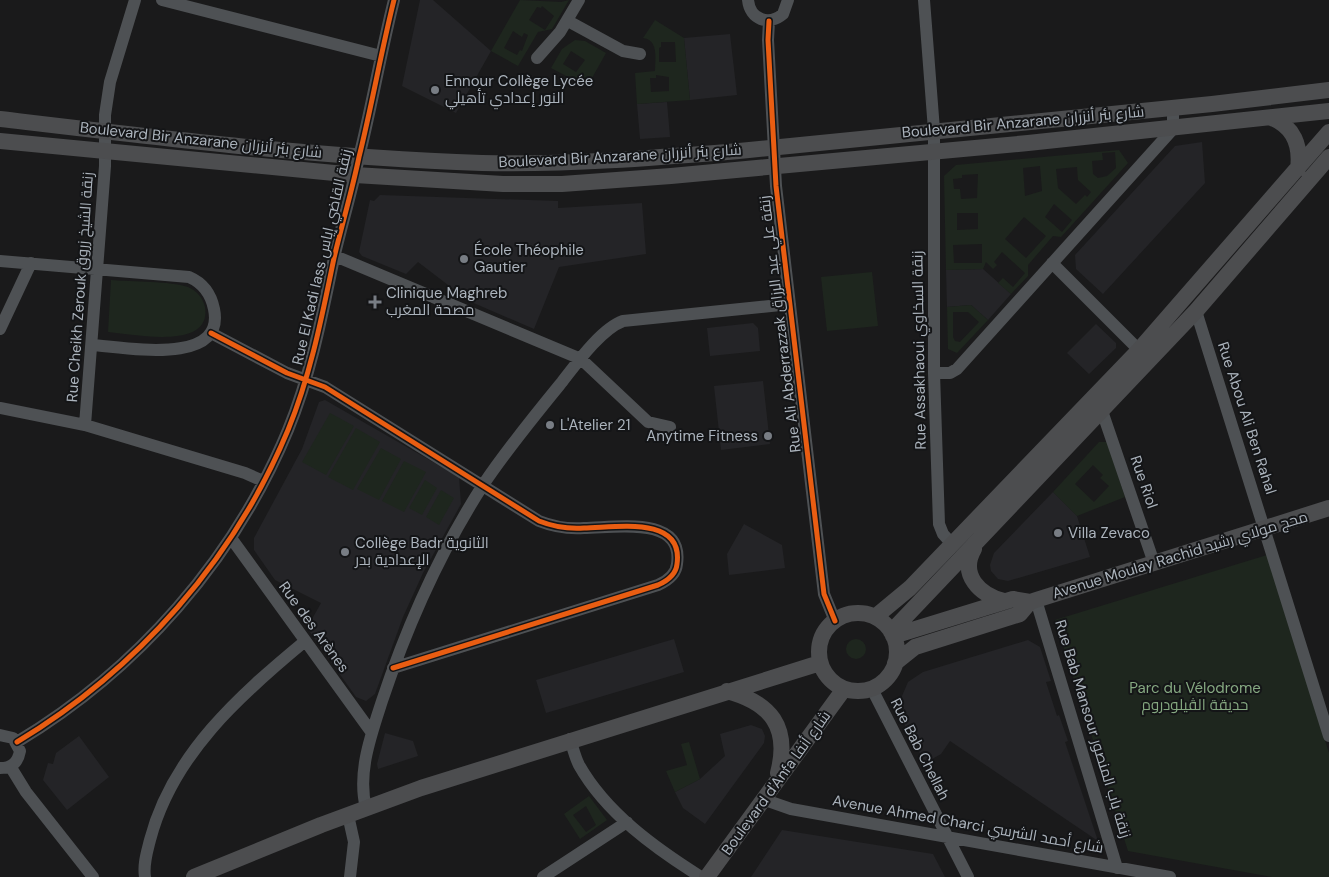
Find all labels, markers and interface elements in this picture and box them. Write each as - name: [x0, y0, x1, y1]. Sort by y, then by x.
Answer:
- place label: Ennour Collège Lycée النور إعدادي تأهيلي: [445, 71, 593, 110]
- marker: Ennour Collège Lycée النور إعدادي تأهيلي: [429, 84, 441, 96]
- street label: Boulevard Bir Anzarane شارع بئر أنزران: [901, 101, 1145, 144]
- street label: Boulevard Bir Anzarane شارع بئر أنزران: [79, 117, 323, 164]
- street label: Boulevard Bir Anzarane شارع بئر أنزران: [498, 140, 742, 173]
- street label: Rue El Kadi Iass زنقة القاضي إياس: [287, 147, 359, 367]
- street label: Rue Cheikh Zerouk زنقة الشيخ زروق: [62, 171, 99, 403]
- street label: Rue Ali Abderrazzak زنقة علي عبد الرزاق: [754, 194, 808, 454]
- place label: École Théophile Gautier: [474, 240, 584, 277]
- street label: Rue Assakhaoui زنقة السخاوي: [907, 250, 933, 450]
- marker: École Théophile Gautier: [458, 253, 470, 265]
- place label: Clinique Maghreb مصحة المغرب: [386, 283, 507, 320]
- marker: Clinique Maghreb مصحة المغرب: [368, 295, 382, 309]
- street label: Rue Abou Ali Ben Rahal: [1213, 339, 1281, 497]
- place label: L'Atelier 21: [560, 415, 630, 435]
- marker: L'Atelier 21: [544, 419, 556, 431]
- place label: Anytime Fitness: [646, 426, 758, 446]
- marker: Anytime Fitness: [762, 430, 774, 442]
- street label: Rue Riol: [1126, 453, 1162, 511]
- street label: Avenue Moulay Rachid محج مولاي رشيد: [1050, 507, 1311, 605]
- place label: Villa Zevaco: [1068, 523, 1150, 543]
- marker: Villa Zevaco: [1052, 527, 1064, 539]
- place label: Collège Badr الثانوية الإعدادية بدر: [354, 533, 489, 570]
- marker: Collège Badr الثانوية الإعدادية بدر: [339, 546, 351, 558]
- street label: Rue des Arènes: [274, 577, 354, 677]
- street label: Rue Bab Mansour زنقة باب المنصور: [1050, 617, 1136, 841]
- park label: Parc du Vélodrome حديقة الڤيلودروم: [1129, 678, 1261, 715]
- street label: Rue Bab Chellah: [886, 695, 954, 803]
- street label: Boulevard d'Anfa شارع أنفا: [717, 707, 836, 860]
- street label: Avenue Ahmed Charci شارع أحمد الشرسي: [831, 790, 1105, 860]

